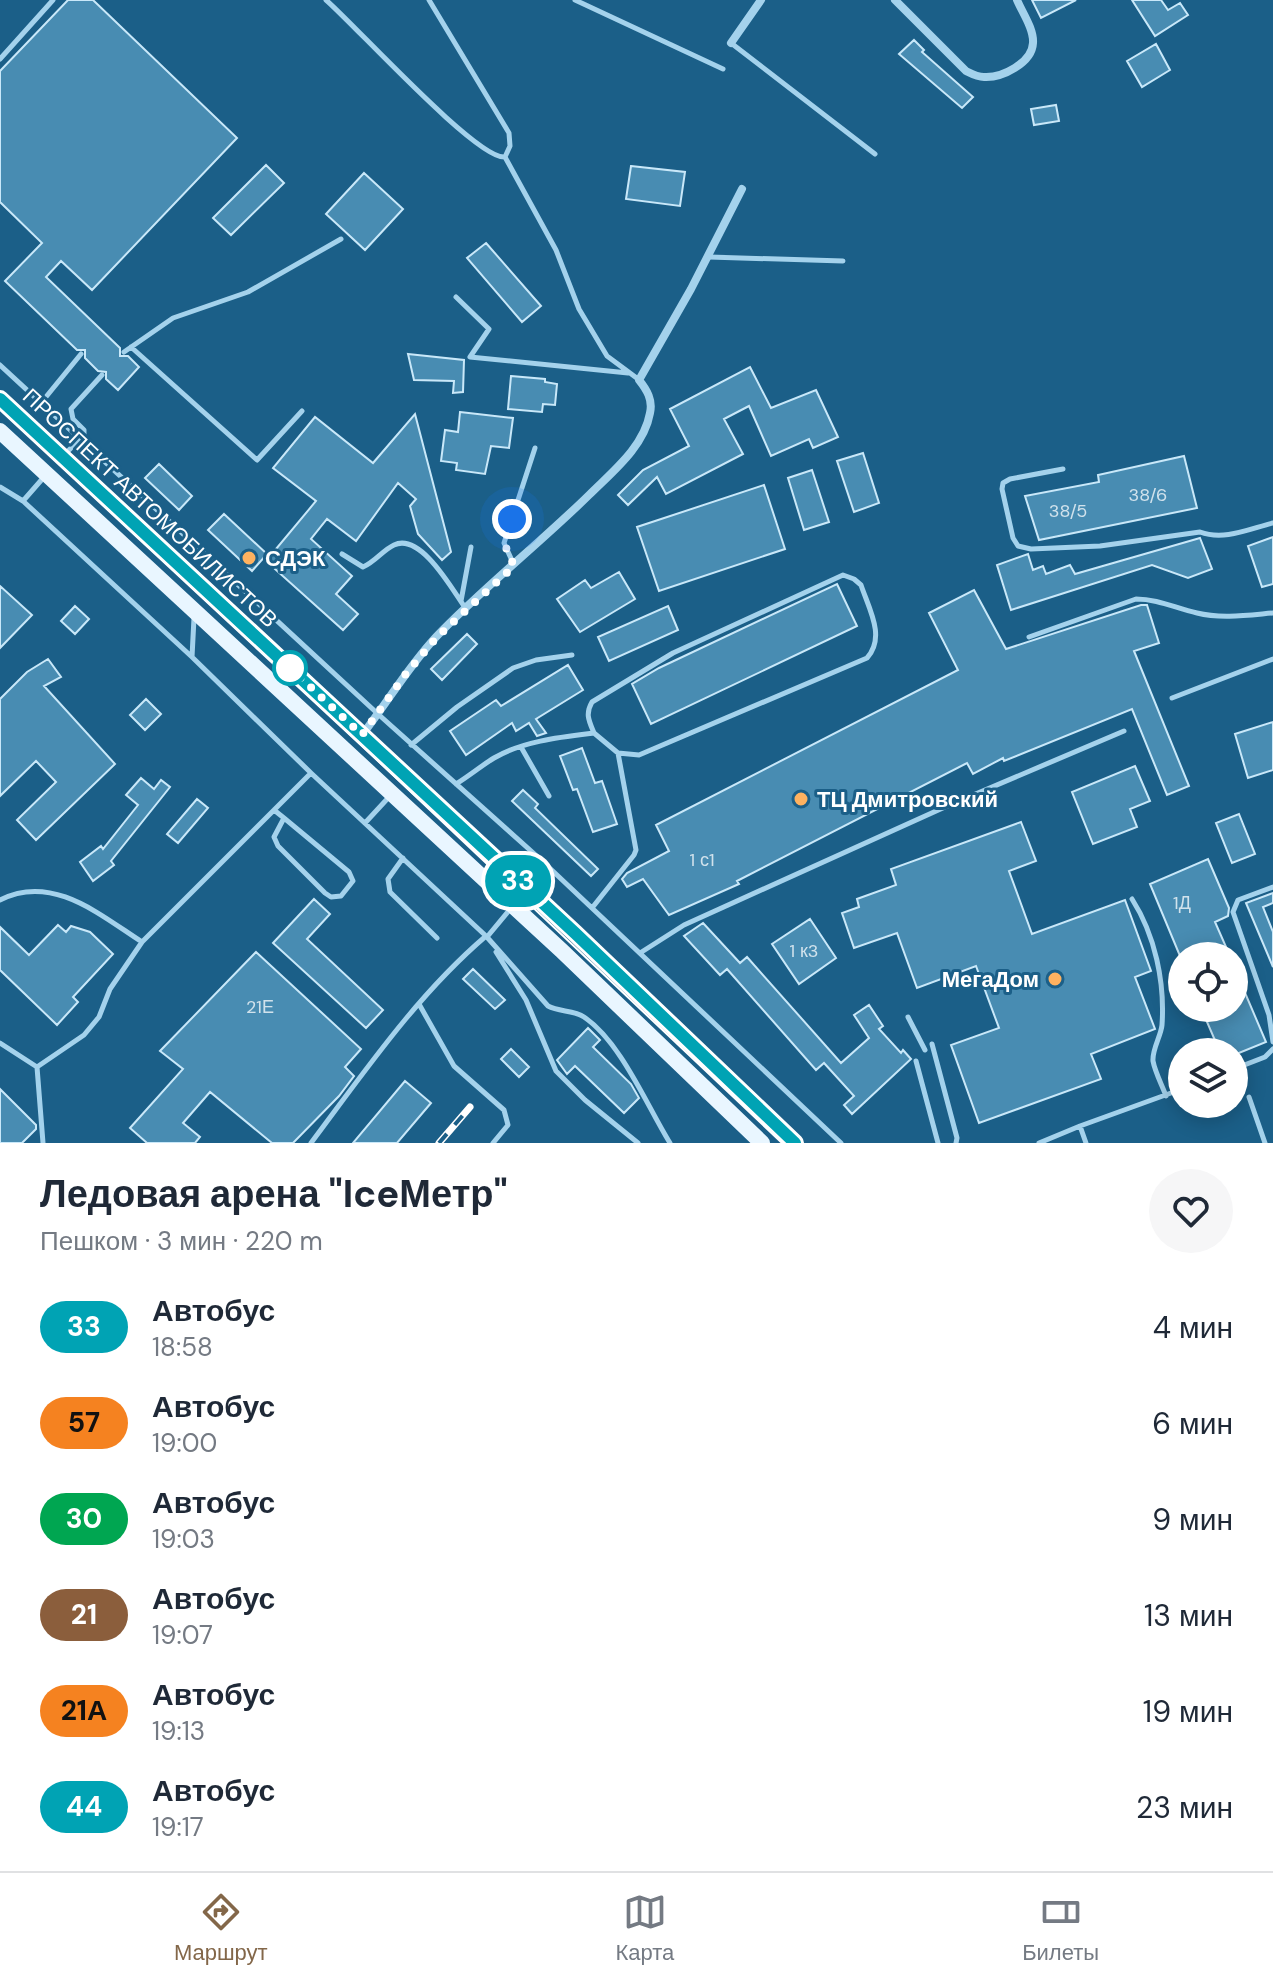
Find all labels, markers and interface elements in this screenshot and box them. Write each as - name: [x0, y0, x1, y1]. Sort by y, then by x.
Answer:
- street label: ПРОСПЕКТ АВТОМОБИЛИСТОВ: [16, 382, 284, 634]
- house number: 38/6: [1129, 483, 1167, 507]
- your location: [492, 499, 532, 539]
- house number: 38/5: [1049, 499, 1087, 523]
- place label: СДЭК: [265, 544, 326, 573]
- marker: СДЭК: [240, 549, 258, 567]
- unlabelled marker: [273, 651, 307, 685]
- place label: ТЦ Дмитровский: [817, 785, 998, 814]
- marker: ТЦ Дмитровский: [792, 790, 810, 808]
- house number: 1 с1: [689, 848, 715, 872]
- line badge: 33: [482, 855, 554, 907]
- text: 33: [501, 862, 535, 899]
- house number: 1Д: [1173, 891, 1191, 915]
- house number: 1 к3: [790, 939, 818, 963]
- map controls: [1168, 942, 1248, 1118]
- button: locate: [1168, 942, 1248, 1022]
- place label: МегаДом: [942, 965, 1039, 994]
- marker: МегаДом: [1046, 970, 1064, 988]
- house number: 21Е: [246, 995, 274, 1019]
- button: layers: [1168, 1038, 1248, 1118]
- text: Ледовая арена "IceМетр": [40, 1169, 508, 1219]
- button: heart: [1149, 1169, 1233, 1253]
- text: Пешком · 3 мин · 220 m: [40, 1224, 323, 1258]
- text: Автобус: [152, 1291, 275, 1330]
- text: 33: [67, 1308, 101, 1345]
- text: 4 мин: [1153, 1308, 1233, 1347]
- text: 18:58: [152, 1330, 213, 1364]
- text: Автобус: [152, 1387, 275, 1426]
- text: 57: [68, 1404, 100, 1441]
- text: 6 мин: [1152, 1404, 1233, 1443]
- text: 19:00: [152, 1426, 217, 1460]
- text: Автобус: [152, 1483, 275, 1522]
- text: 30: [66, 1500, 102, 1537]
- text: 9 мин: [1152, 1500, 1233, 1539]
- text: 19:03: [152, 1522, 215, 1556]
- text: Автобус: [152, 1579, 275, 1618]
- text: 21: [71, 1596, 97, 1633]
- text: 13 мин: [1144, 1596, 1233, 1635]
- text: 19:07: [152, 1618, 213, 1652]
- text: Автобус: [152, 1675, 275, 1714]
- text: 21А: [61, 1692, 107, 1729]
- text: 19 мин: [1143, 1692, 1233, 1731]
- text: 19:13: [152, 1714, 205, 1748]
- text: Автобус: [152, 1771, 275, 1810]
- text: 44: [66, 1788, 102, 1825]
- text: 23 мин: [1136, 1788, 1233, 1827]
- text: 19:17: [152, 1810, 204, 1844]
- tab: Маршрут: [174, 1890, 268, 1967]
- tab: Карта: [615, 1890, 674, 1967]
- tab: Билеты: [1022, 1890, 1099, 1967]

